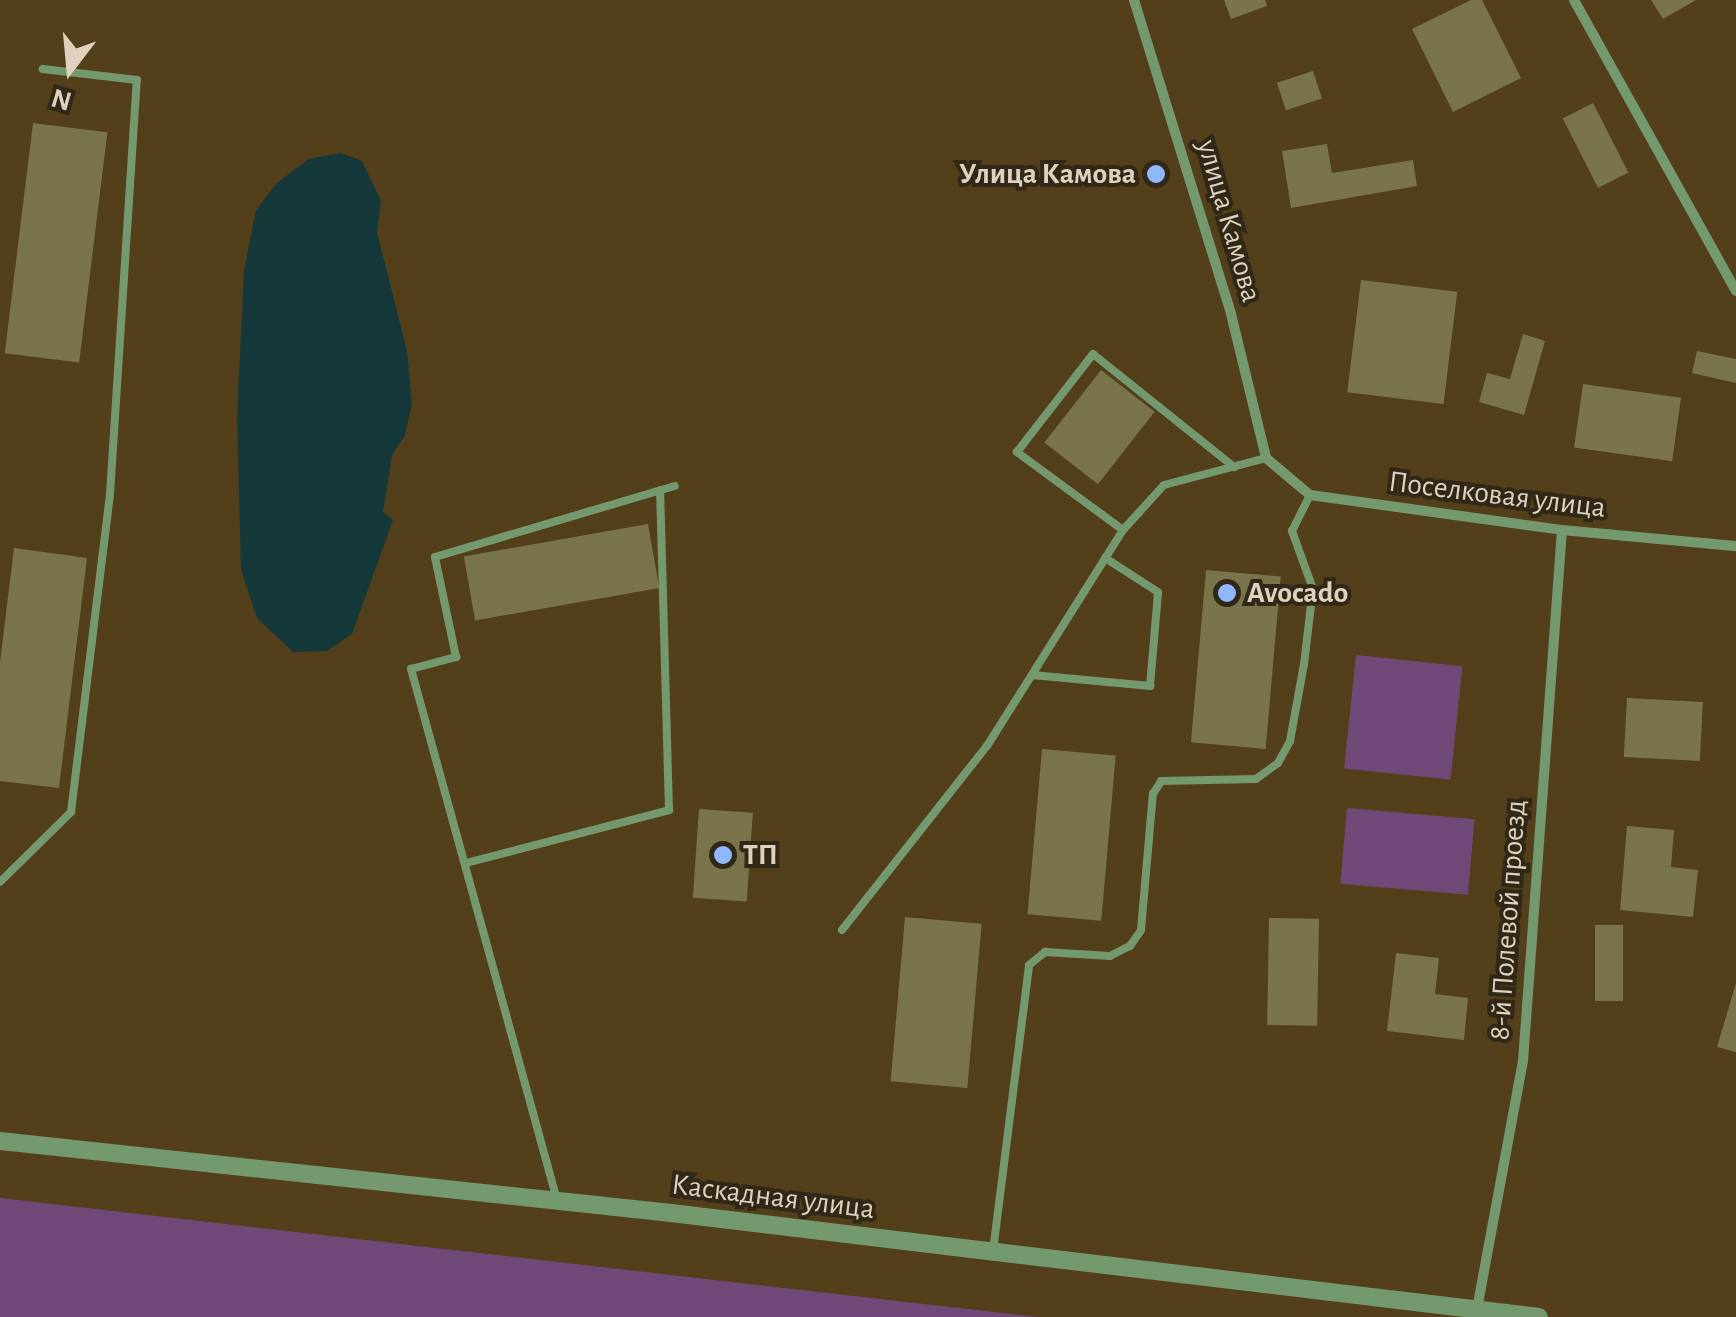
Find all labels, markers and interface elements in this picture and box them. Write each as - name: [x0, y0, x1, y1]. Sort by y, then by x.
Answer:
- north arrow: [20, 20, 120, 120]
- text: N: [49, 83, 75, 115]
- street label: улица Камова: [1189, 136, 1269, 306]
- place label: Улица Камова: [959, 156, 1136, 192]
- marker: Улица Камова: [1145, 163, 1167, 185]
- street label: Поселковая улица: [1386, 464, 1608, 526]
- place label: Avocado: [1247, 575, 1348, 611]
- marker: Avocado: [1216, 582, 1238, 604]
- street label: 8-й Полевой проезд: [1482, 799, 1534, 1041]
- place label: ТП: [743, 837, 778, 873]
- marker: ТП: [712, 844, 734, 866]
- street label: Каскадная улица: [669, 1167, 877, 1227]

